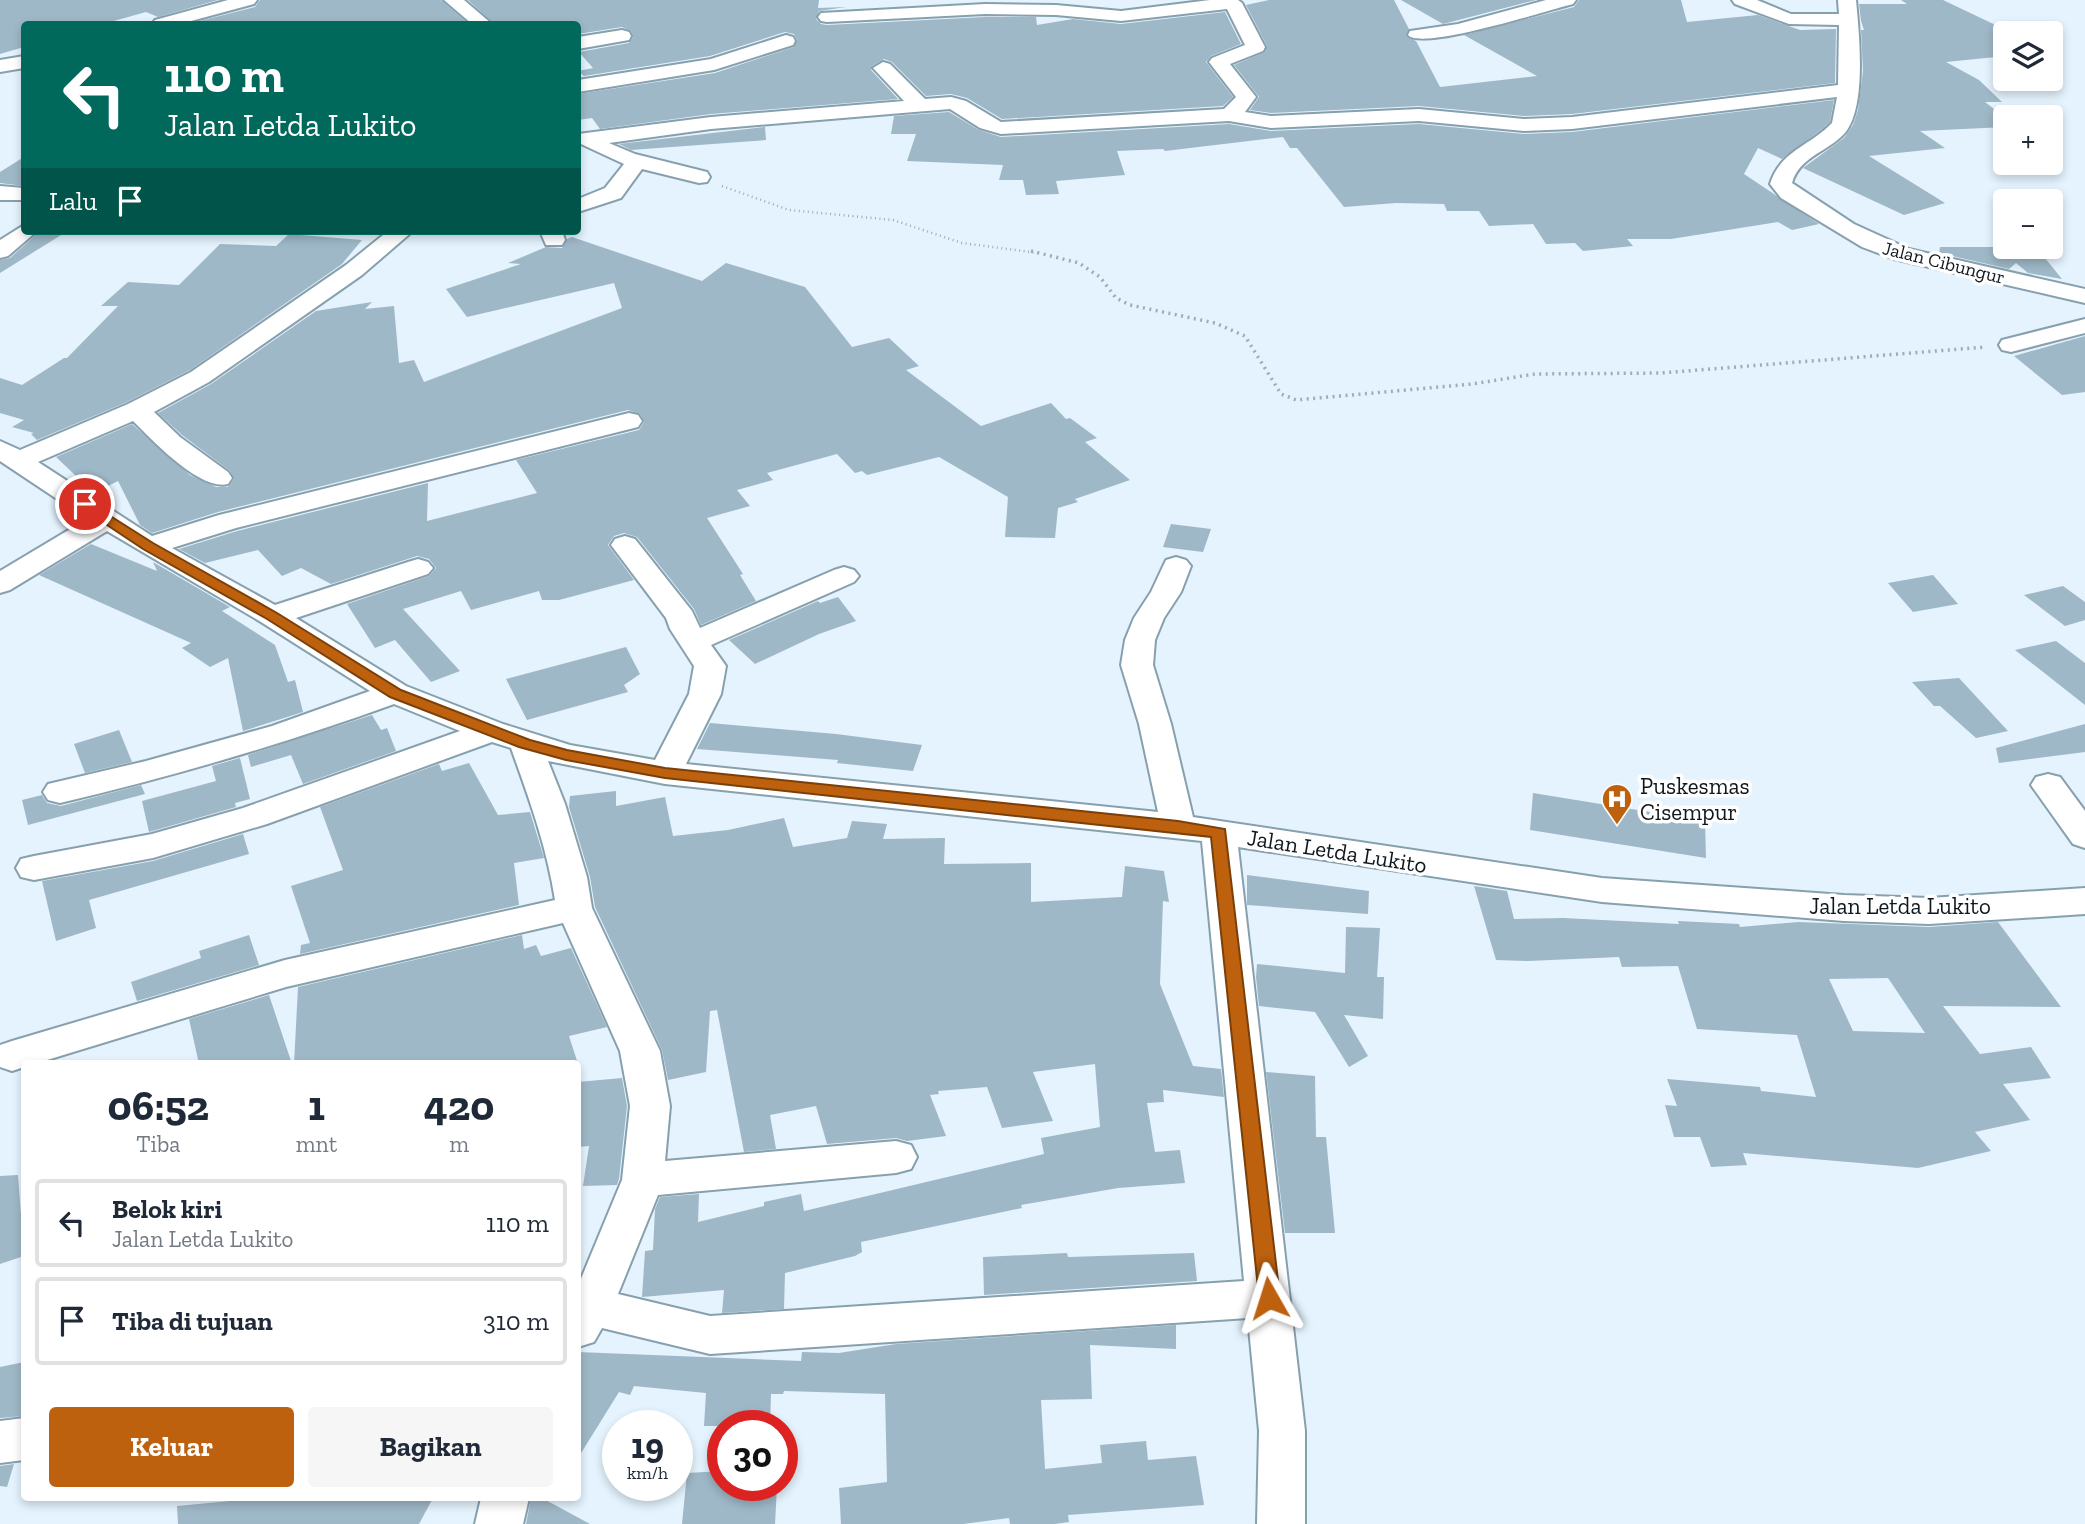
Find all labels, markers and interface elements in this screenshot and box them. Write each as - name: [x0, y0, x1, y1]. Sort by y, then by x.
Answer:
- map controls: [1993, 21, 2063, 259]
- button: layers: [1993, 21, 2063, 91]
- text: 110 m: [164, 46, 284, 105]
- icon: left: [49, 49, 140, 140]
- button: +: [1993, 105, 2063, 175]
- text: Jalan Letda Lukito: [164, 106, 416, 144]
- icon: arrive: [111, 182, 149, 220]
- text: Lalu: [49, 185, 97, 217]
- button: −: [1993, 189, 2063, 259]
- street label: Jalan Cibungur: [1880, 236, 2007, 289]
- pin: [55, 474, 115, 534]
- icon: arrive: [66, 485, 104, 523]
- place label: Puskesmas Cisempur: [1640, 772, 1750, 826]
- hospital icon: Puskesmas Cisempur: [1600, 782, 1634, 826]
- street label: Jalan Letda Lukito: [1245, 823, 1429, 879]
- street label: Jalan Letda Lukito: [1809, 892, 1991, 920]
- text: 06:52: [108, 1080, 209, 1131]
- text: 1: [308, 1080, 325, 1131]
- text: 420: [424, 1080, 494, 1131]
- text: Tiba: [136, 1130, 180, 1158]
- text: mnt: [296, 1130, 337, 1158]
- text: m: [449, 1130, 469, 1158]
- text: Belok kiri: [112, 1193, 222, 1225]
- icon: left: [53, 1204, 91, 1242]
- text: 110 m: [486, 1207, 549, 1239]
- text: Jalan Letda Lukito: [112, 1225, 293, 1253]
- position arrow: [1232, 1261, 1306, 1335]
- icon: arrive: [53, 1302, 91, 1340]
- text: Tiba di tujuan: [112, 1305, 273, 1337]
- text: 310 m: [483, 1305, 549, 1337]
- button: Keluar: [49, 1407, 294, 1487]
- button: Bagikan: [308, 1407, 553, 1487]
- speed limit sign: 30: [707, 1410, 798, 1501]
- text: 19: [631, 1425, 664, 1467]
- text: km/h: [627, 1462, 668, 1484]

